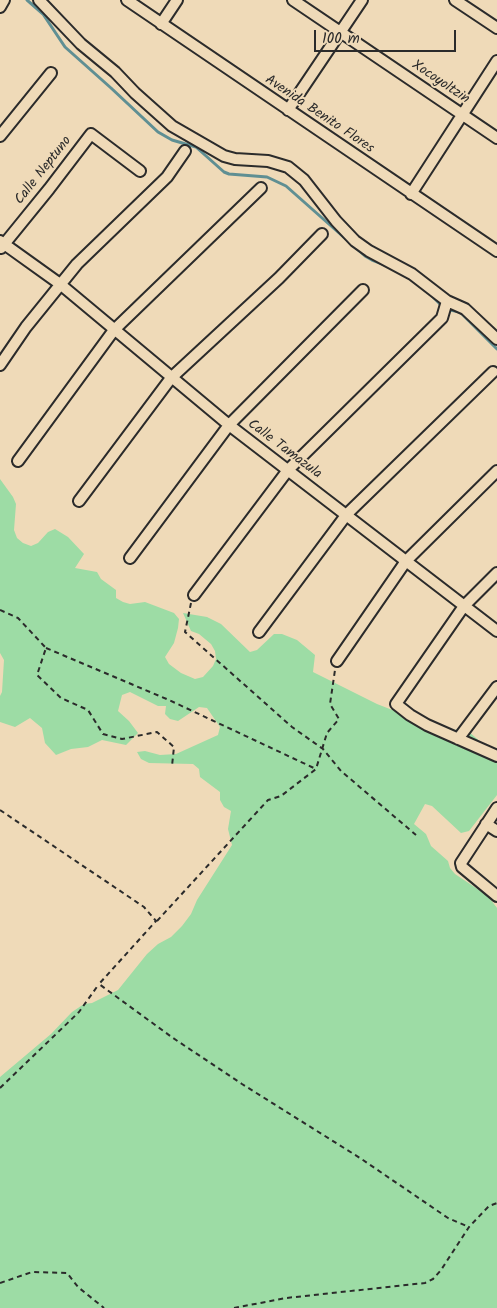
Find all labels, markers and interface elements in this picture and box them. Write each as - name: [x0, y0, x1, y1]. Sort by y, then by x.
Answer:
- scale bar: [317, 20, 460, 52]
- text: 100 m: [322, 27, 360, 51]
- street label: Xocoyoltzin: [408, 57, 472, 109]
- street label: Avenida Benito Flores: [261, 72, 377, 158]
- street label: Calle Neptuno: [12, 133, 76, 209]
- street label: Calle Tamazula: [244, 417, 324, 483]

